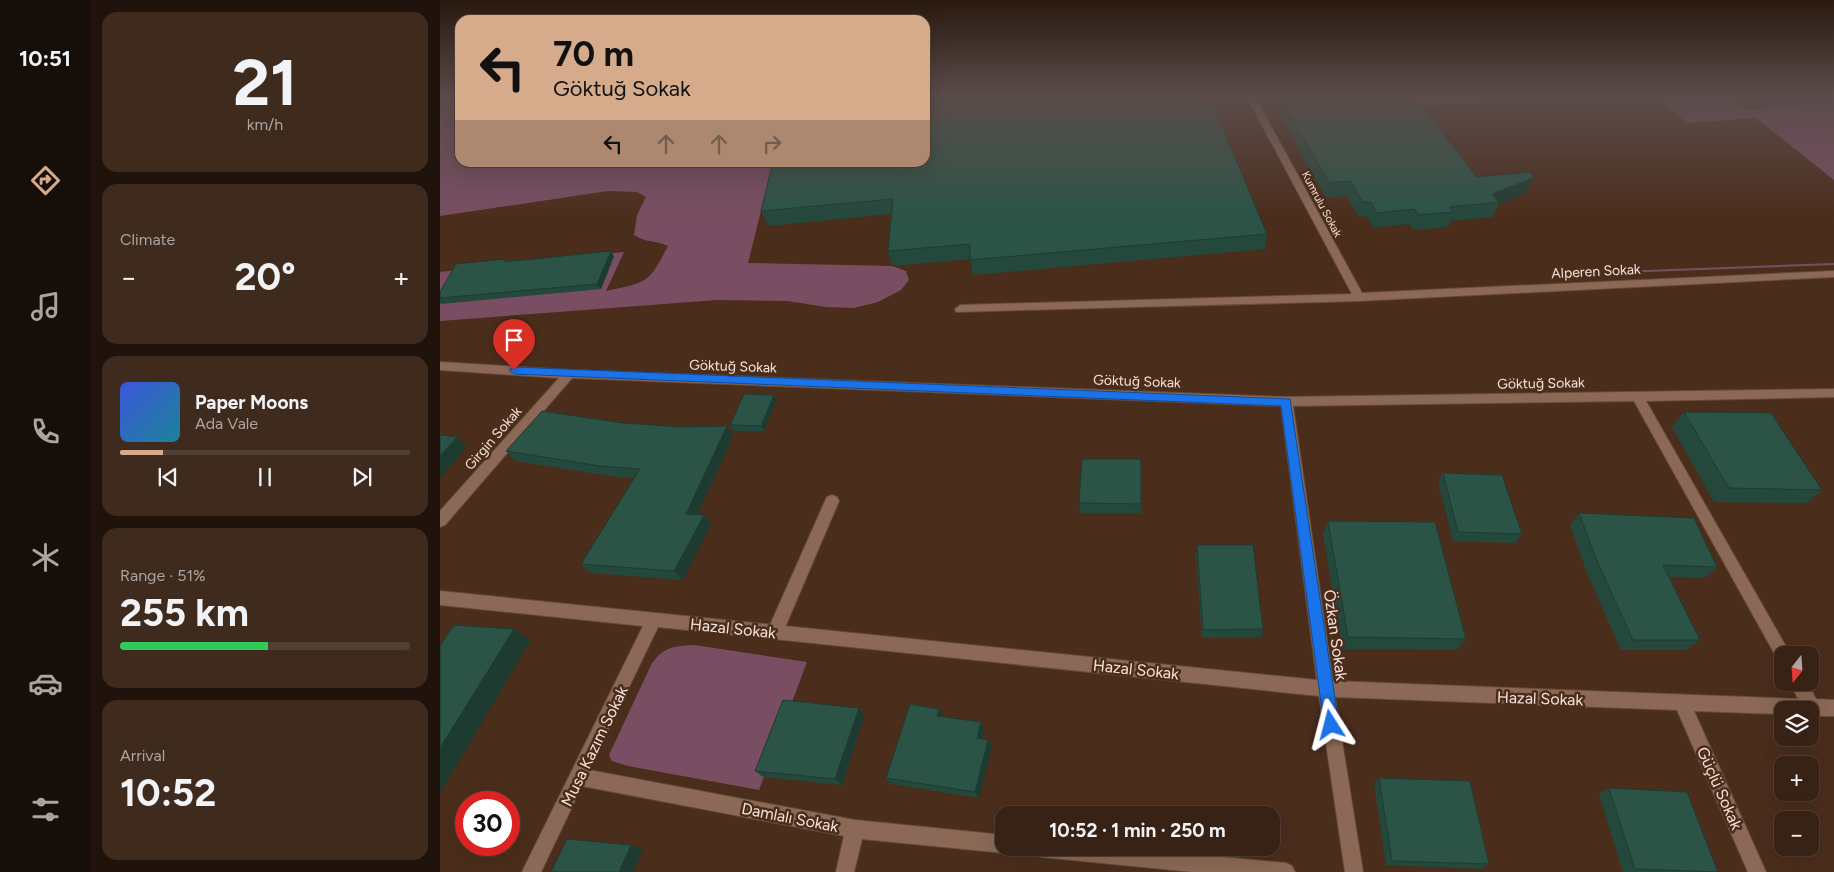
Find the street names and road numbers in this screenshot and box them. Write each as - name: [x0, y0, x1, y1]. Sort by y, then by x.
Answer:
- street label: Kumrulu Sokak: [1299, 169, 1345, 240]
- street label: Alperen Sokak: [1551, 261, 1641, 282]
- street label: Göktuğ Sokak: [689, 356, 777, 377]
- street label: Göktuğ Sokak: [1093, 371, 1181, 392]
- street label: Göktuğ Sokak: [1497, 374, 1585, 393]
- street label: Girgin Sokak: [461, 403, 526, 474]
- street label: Özkan Sokak: [1320, 588, 1351, 682]
- street label: Hazal Sokak: [689, 615, 777, 642]
- street label: Hazal Sokak: [1092, 656, 1180, 683]
- street label: Musa Kazım Sokak: [557, 683, 632, 810]
- street label: Hazal Sokak: [1497, 687, 1584, 710]
- street label: Güçlü Sokak: [1693, 744, 1746, 833]
- street label: Damlalı Sokak: [740, 799, 840, 836]

